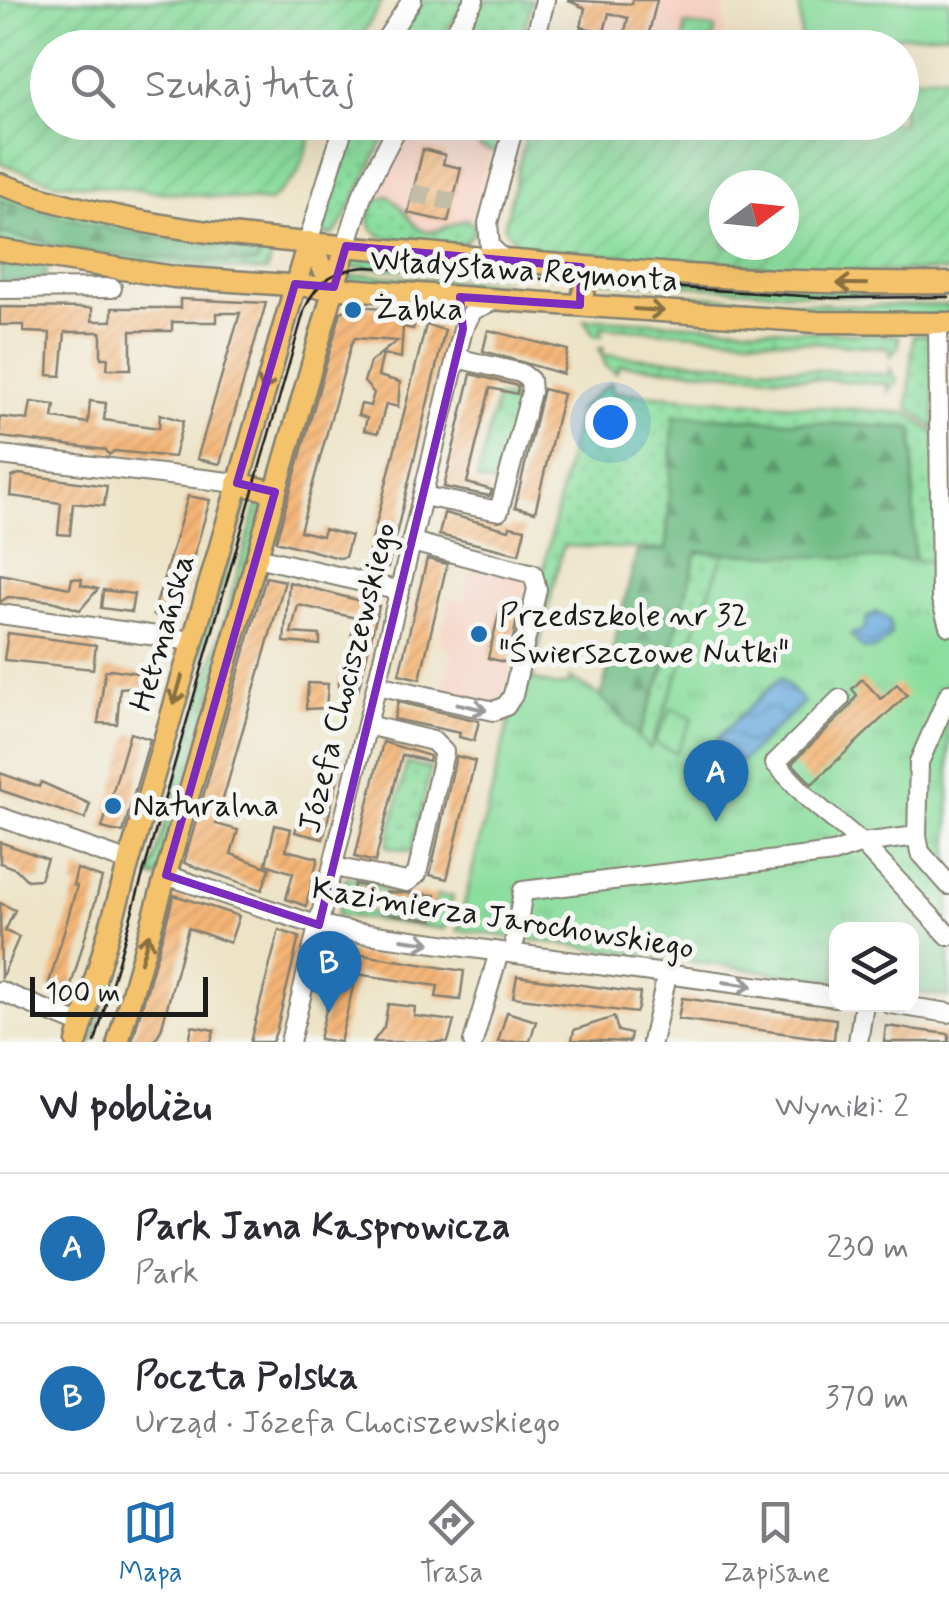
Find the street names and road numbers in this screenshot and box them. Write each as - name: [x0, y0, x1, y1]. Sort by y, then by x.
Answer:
- street label: Władysława Reymonta: [369, 239, 679, 303]
- street label: Józefa Chociszewskiego: [289, 518, 407, 838]
- street label: Hetmańska: [121, 550, 205, 716]
- street label: Kazimierza Jarochowskiego: [309, 868, 697, 970]

